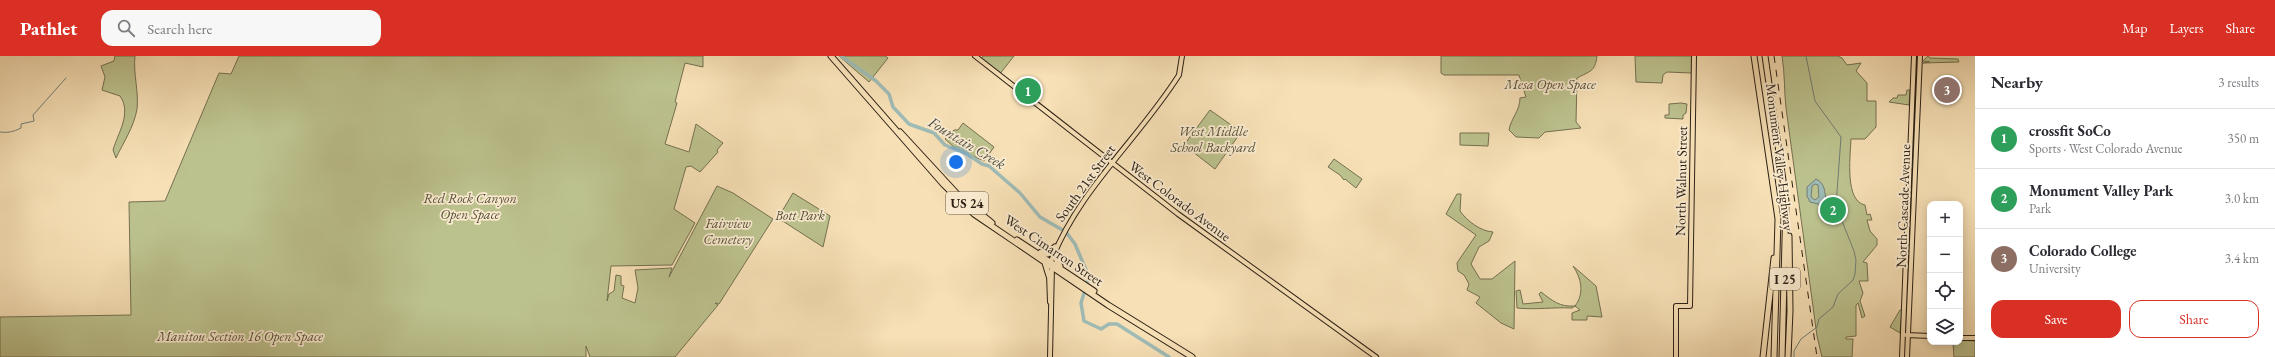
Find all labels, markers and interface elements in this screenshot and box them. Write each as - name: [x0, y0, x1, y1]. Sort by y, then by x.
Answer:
- search box: [101, 10, 381, 46]
- text: Pathlet: [20, 16, 77, 41]
- icon: search: [115, 17, 137, 39]
- text: Search here: [147, 19, 212, 38]
- text: Map: [2122, 19, 2147, 37]
- text: Layers: [2169, 19, 2204, 37]
- text: Share: [2226, 19, 2255, 37]
- text: Nearby: [1991, 71, 2043, 93]
- text: 3 results: [2218, 74, 2259, 91]
- park label: Mesa Open Space: [1503, 75, 1596, 93]
- pin: 3: [1934, 75, 1960, 105]
- pin: 1: [1015, 76, 1041, 106]
- street label: Monument Valley Highway: [1762, 82, 1798, 233]
- water label: Fountain Creek: [924, 112, 1010, 173]
- text: crossfit SoCo: [2029, 121, 2111, 140]
- park label: West Middle School Backyard: [1170, 122, 1256, 156]
- street label: North Walnut Street: [1671, 125, 1691, 236]
- text: 1: [2001, 130, 2007, 147]
- text: 350 m: [2228, 130, 2259, 147]
- street label: South 21st Street: [1051, 140, 1119, 225]
- text: Sports · West Colorado Avenue: [2029, 140, 2183, 157]
- street label: North Cascade Avenue: [1892, 143, 1914, 268]
- your location: [946, 152, 966, 172]
- street label: West Colorado Avenue: [1126, 157, 1235, 245]
- text: Monument Valley Park: [2029, 181, 2173, 200]
- park label: Red Rock Canyon Open Space: [423, 189, 517, 223]
- text: 2: [2001, 190, 2007, 207]
- text: 3.0 km: [2225, 190, 2259, 207]
- road number: US 24: [946, 192, 988, 214]
- pin: 2: [1820, 195, 1846, 225]
- text: Park: [2029, 200, 2051, 217]
- map controls: [1927, 201, 1963, 345]
- button: +: [1927, 201, 1963, 237]
- park label: Bott Park: [774, 206, 826, 224]
- street label: West Cimarron Street: [1001, 210, 1107, 290]
- park label: Fairview Cemetery: [703, 214, 753, 248]
- button: −: [1927, 237, 1963, 273]
- text: Colorado College: [2029, 241, 2137, 260]
- text: 3: [2001, 250, 2007, 267]
- text: 3.4 km: [2225, 250, 2259, 267]
- text: University: [2029, 260, 2081, 277]
- road number: I 25: [1770, 268, 1800, 290]
- button: locate: [1927, 273, 1963, 309]
- button: Save: [1991, 300, 2121, 338]
- button: Share: [2129, 300, 2259, 338]
- button: layers: [1927, 309, 1963, 345]
- park label: Manitou Section 16 Open Space: [156, 327, 323, 345]

